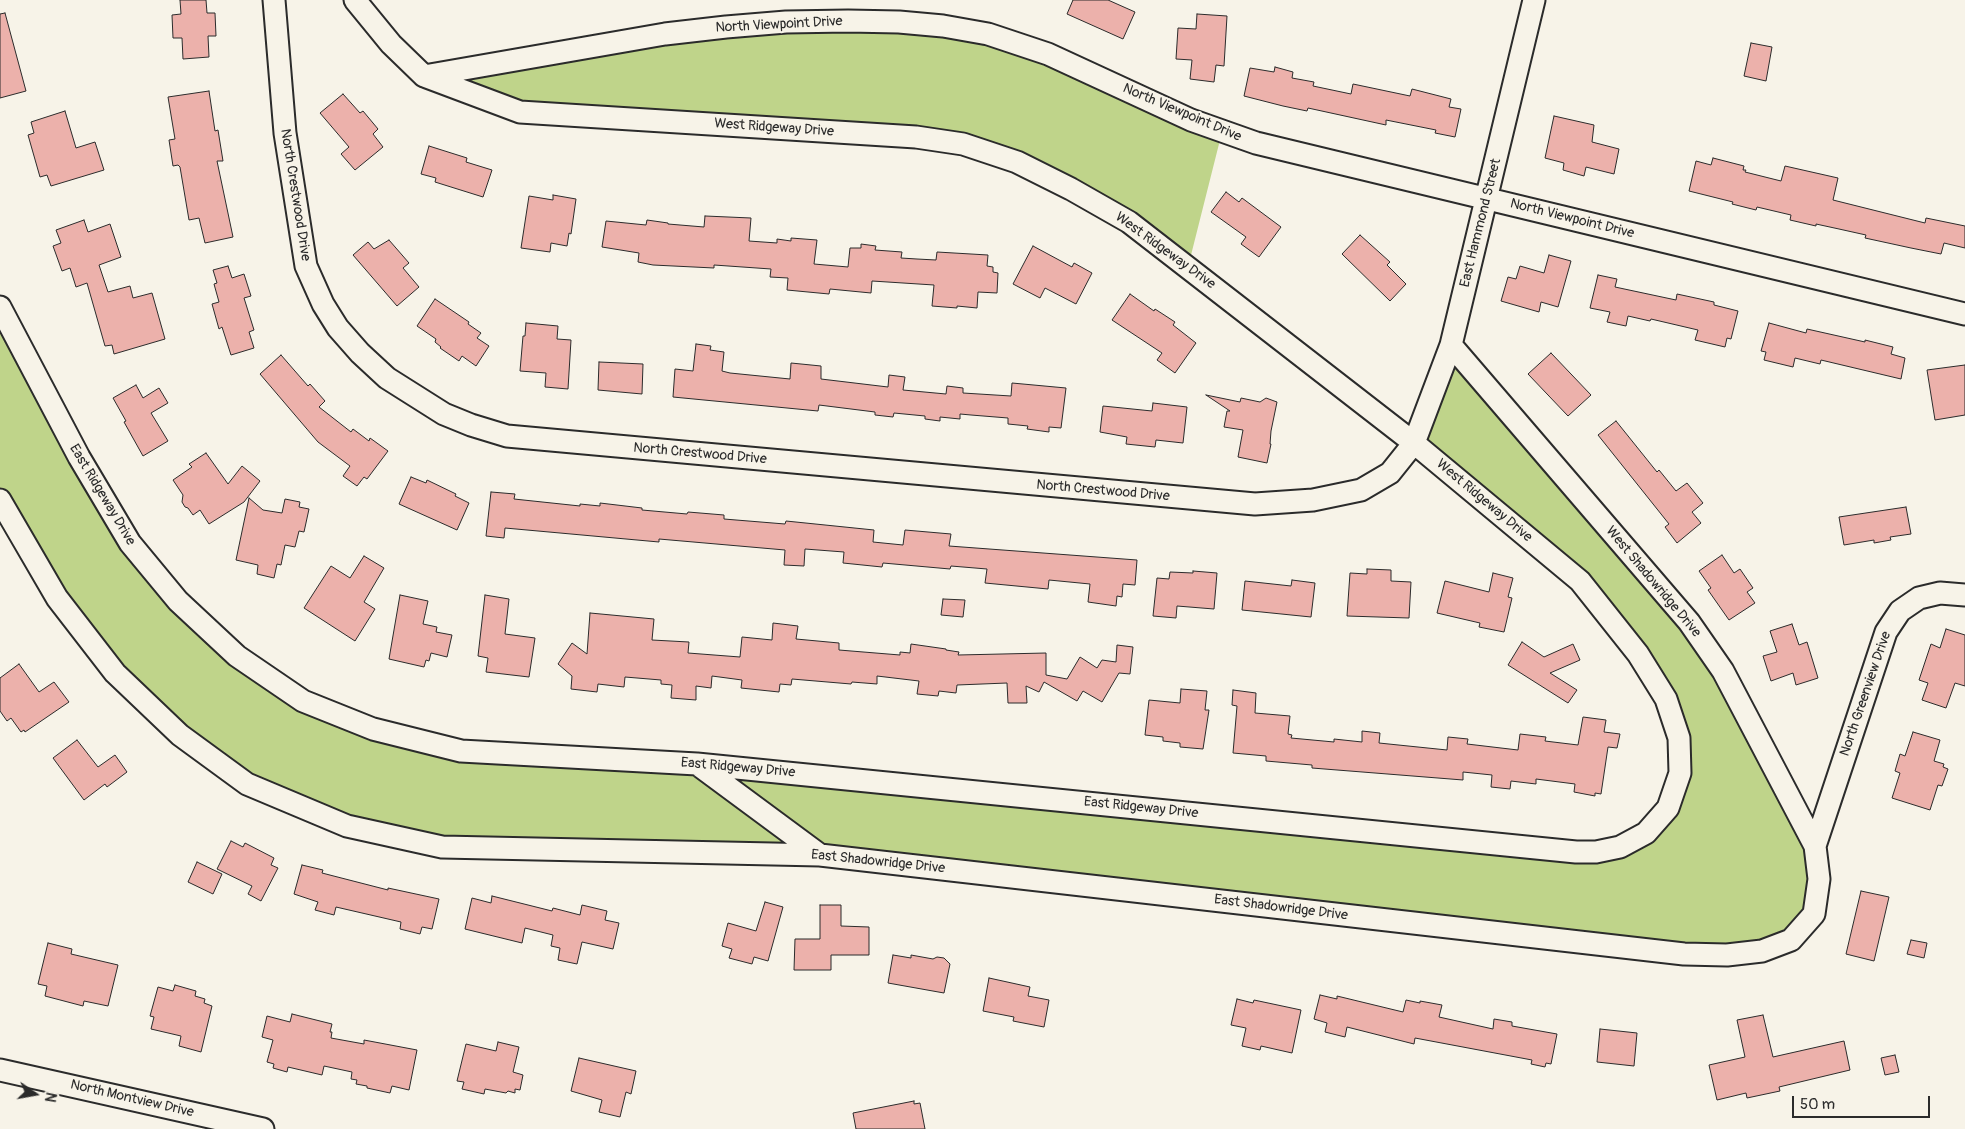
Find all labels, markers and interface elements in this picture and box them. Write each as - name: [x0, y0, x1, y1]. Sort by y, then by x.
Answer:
- street label: North Viewpoint Drive: [715, 13, 843, 37]
- street label: North Viewpoint Drive: [1120, 80, 1244, 146]
- street label: West Ridgeway Drive: [714, 115, 834, 141]
- street label: North Crestwood Drive: [276, 128, 314, 262]
- street label: East Hammond Street: [1457, 157, 1505, 289]
- street label: North Viewpoint Drive: [1508, 195, 1636, 243]
- street label: West Ridgeway Drive: [1112, 209, 1218, 293]
- street label: North Crestwood Drive: [633, 440, 767, 468]
- street label: East Ridgeway Drive: [65, 441, 139, 549]
- street label: West Ridgeway Drive: [1433, 456, 1535, 546]
- street label: North Crestwood Drive: [1036, 477, 1170, 505]
- street label: West Shadowridge Drive: [1602, 523, 1704, 641]
- street label: North Greenview Drive: [1837, 629, 1895, 759]
- street label: East Ridgeway Drive: [680, 755, 796, 781]
- street label: East Ridgeway Drive: [1083, 794, 1199, 822]
- street label: East Shadowridge Drive: [810, 847, 946, 877]
- street label: East Shadowridge Drive: [1213, 891, 1349, 925]
- north arrow: [10, 1069, 60, 1119]
- street label: North Montview Drive: [69, 1077, 195, 1121]
- scale bar: [1795, 1086, 1932, 1118]
- text: N: [41, 1091, 59, 1104]
- text: 50 m: [1800, 1095, 1835, 1114]

